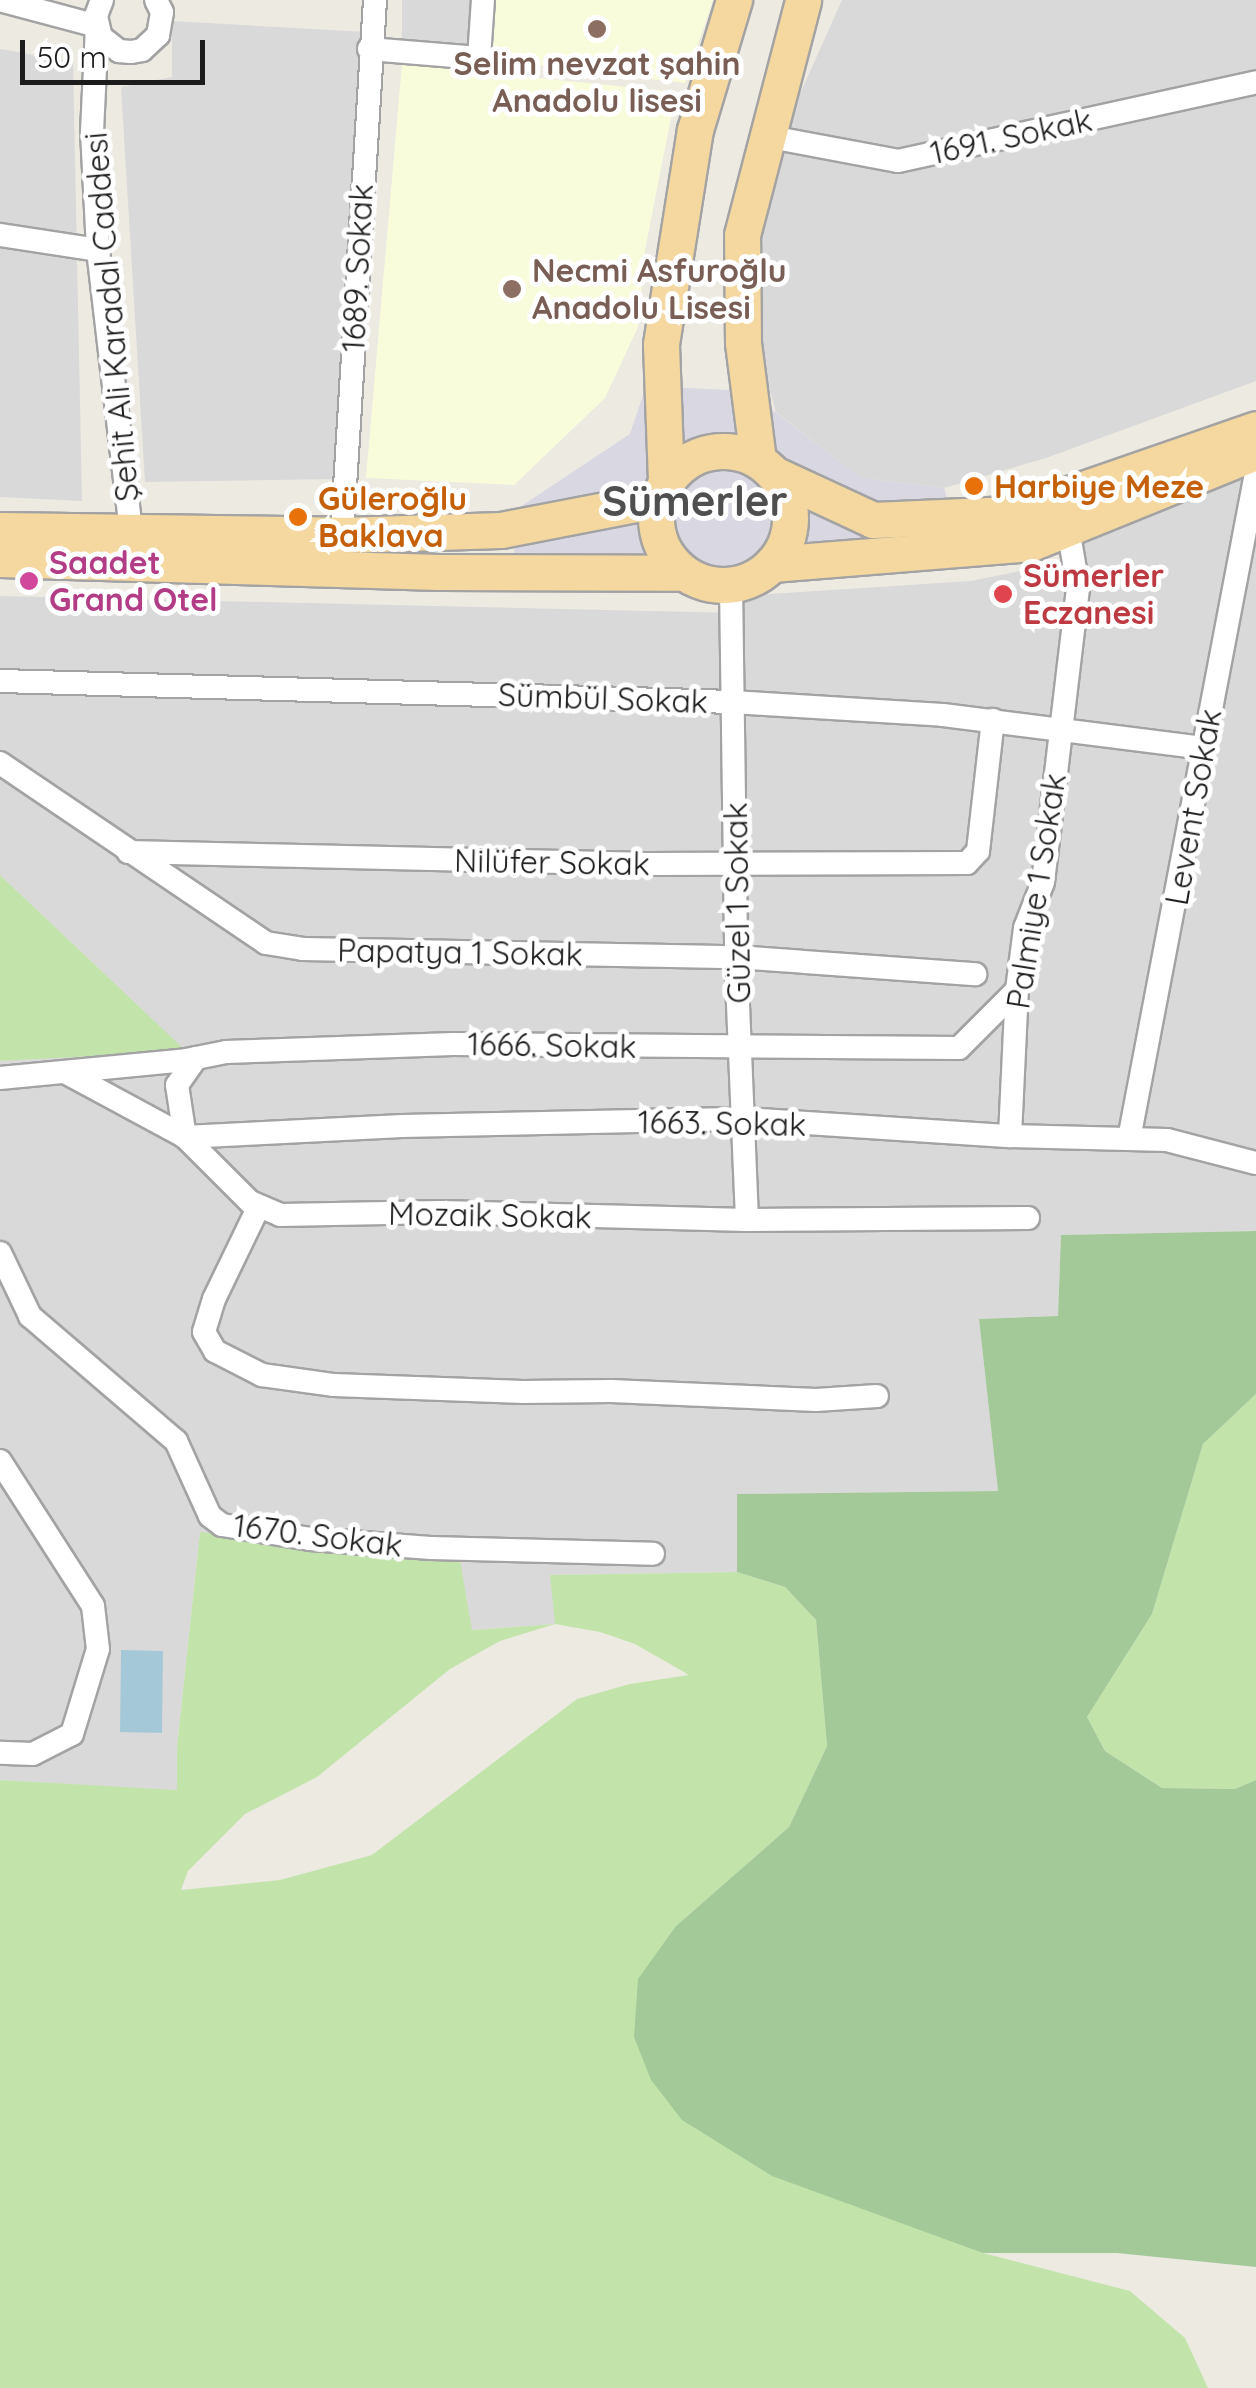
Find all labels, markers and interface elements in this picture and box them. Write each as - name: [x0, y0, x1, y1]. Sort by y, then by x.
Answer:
- marker: Selim nevzat şahin Anadolu lisesi: [586, 18, 608, 40]
- scale bar: [25, 20, 210, 82]
- text: 50 m: [37, 38, 107, 76]
- place label: Selim nevzat şahin Anadolu lisesi: [454, 45, 740, 120]
- street label: 1691. Sokak: [927, 100, 1095, 172]
- street label: Şehit Ali Karadal Caddesi: [76, 131, 146, 503]
- street label: 1689. Sokak: [333, 183, 381, 353]
- place label: Necmi Asfuroğlu Anadolu Lisesi: [532, 252, 787, 327]
- marker: Necmi Asfuroğlu Anadolu Lisesi: [501, 278, 523, 300]
- place label: Harbiye Meze: [994, 467, 1204, 505]
- marker: Harbiye Meze: [963, 475, 985, 497]
- district label: Sümerler: [602, 476, 788, 526]
- place label: Güleroğlu Baklava: [318, 480, 467, 555]
- marker: Güleroğlu Baklava: [287, 506, 309, 528]
- place label: Saadet Grand Otel: [49, 544, 218, 619]
- place label: Sümerler Eczanesi: [1023, 557, 1164, 632]
- marker: Saadet Grand Otel: [18, 570, 40, 592]
- marker: Sümerler Eczanesi: [992, 583, 1014, 605]
- street label: Sümbül Sokak: [497, 675, 709, 721]
- street label: Levent Sokak: [1157, 706, 1229, 908]
- street label: Palmiye 1 Sokak: [998, 771, 1074, 1011]
- street label: Güzel 1 Sokak: [716, 802, 758, 1004]
- street label: Nilüfer Sokak: [454, 841, 650, 883]
- street label: Papatya 1 Sokak: [337, 931, 583, 973]
- street label: 1666. Sokak: [467, 1024, 637, 1066]
- street label: 1663. Sokak: [637, 1102, 807, 1144]
- street label: Mozaik Sokak: [388, 1194, 592, 1236]
- street label: 1670. Sokak: [231, 1506, 405, 1564]

